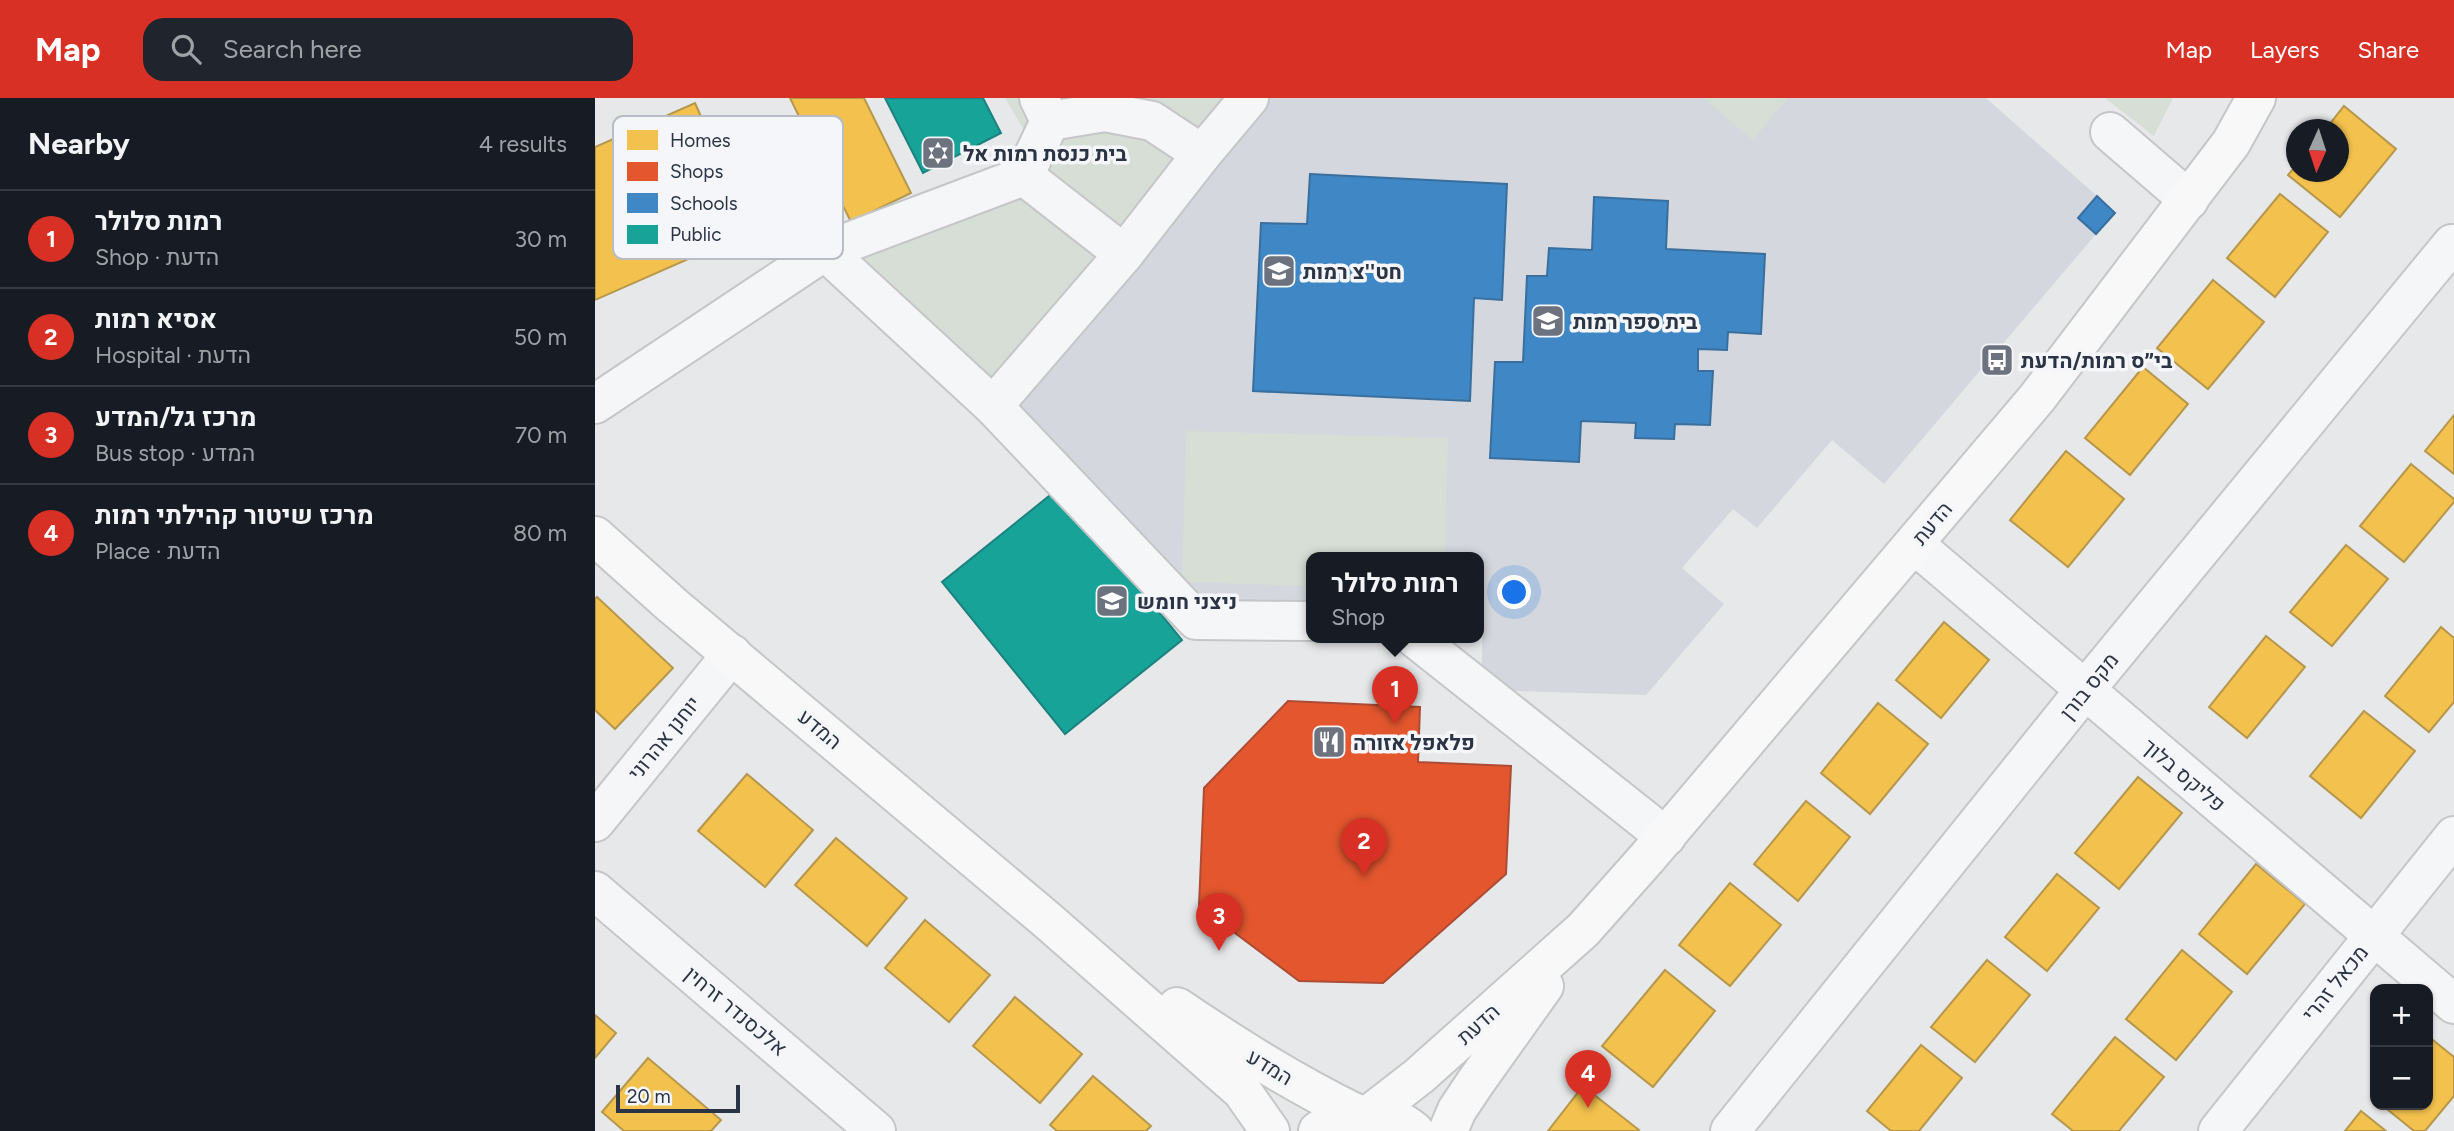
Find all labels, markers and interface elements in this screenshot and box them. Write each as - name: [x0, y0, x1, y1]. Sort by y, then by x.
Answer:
- search box: [143, 18, 633, 81]
- text: Map: [35, 30, 101, 69]
- icon: search: [167, 30, 205, 68]
- text: Search here: [223, 33, 362, 65]
- text: Map: [2165, 35, 2212, 64]
- text: Layers: [2250, 35, 2319, 64]
- text: Share: [2357, 35, 2419, 64]
- legend: [613, 116, 843, 259]
- north arrow: [2286, 119, 2349, 182]
- text: Nearby: [28, 125, 130, 162]
- text: Homes: [670, 129, 731, 152]
- text: 4 results: [479, 130, 567, 158]
- synagogue icon: בית כנסת רמות אל: [919, 134, 957, 172]
- place label: בית כנסת רמות אל: [963, 141, 1128, 166]
- text: Shops: [670, 160, 724, 183]
- text: Schools: [670, 192, 738, 215]
- text: רמות סלולר: [95, 205, 223, 237]
- text: Public: [670, 223, 722, 246]
- text: 1: [46, 225, 56, 253]
- text: 30 m: [514, 225, 567, 253]
- text: Shop · הדעת: [95, 243, 219, 271]
- school or university icon: חט''צ רמות: [1260, 252, 1298, 290]
- place label: חט''צ רמות: [1303, 259, 1402, 284]
- school or university icon: בית ספר רמות: [1529, 302, 1567, 340]
- text: אסיא רמות: [95, 303, 217, 335]
- place label: בית ספר רמות: [1573, 309, 1698, 334]
- text: 2: [44, 323, 58, 351]
- text: 50 m: [514, 323, 567, 351]
- text: Hospital · הדעת: [95, 341, 251, 369]
- bus stop icon: בי״ס רמות/הדעת: [1978, 341, 2016, 379]
- place label: בי״ס רמות/הדעת: [2021, 348, 2173, 373]
- text: מרכז גל/המדע: [95, 401, 256, 433]
- text: 3: [45, 421, 57, 449]
- text: 70 m: [515, 421, 567, 449]
- text: Bus stop · המדע: [95, 439, 255, 467]
- street label: הדעת: [1907, 496, 1957, 550]
- text: מרכז שיטור קהילתי רמות: [95, 499, 374, 531]
- text: 4: [44, 519, 58, 547]
- text: 80 m: [513, 519, 567, 547]
- text: Place · הדעת: [95, 537, 221, 565]
- popup: [1306, 552, 1484, 643]
- text: רמות סלולר: [1331, 567, 1459, 599]
- your location: [1497, 575, 1531, 609]
- school or university icon: ניצני חומש: [1093, 582, 1131, 620]
- place label: ניצני חומש: [1137, 589, 1237, 614]
- text: Shop: [1331, 603, 1385, 631]
- street label: מקס בורן: [2055, 648, 2123, 724]
- pin: 1: [1372, 666, 1418, 724]
- street label: יוחנן אהרוני: [623, 691, 705, 785]
- street label: המדע: [793, 704, 847, 754]
- restaurant icon: פלאפל אזורה: [1310, 723, 1348, 761]
- place label: פלאפל אזורה: [1353, 730, 1475, 755]
- street label: פליקס בלוך: [2138, 733, 2230, 817]
- pin: 2: [1341, 818, 1387, 876]
- pin: 3: [1196, 893, 1242, 951]
- street label: מכאל זהרי: [2297, 940, 2373, 1026]
- street label: אלכסנדר זרחין: [680, 961, 792, 1061]
- map controls: [2370, 984, 2433, 1110]
- button: +: [2370, 984, 2433, 1047]
- street label: הדעת: [1452, 998, 1504, 1050]
- street label: המדע: [1243, 1044, 1297, 1090]
- button: −: [2370, 1047, 2433, 1110]
- pin: 4: [1565, 1050, 1611, 1108]
- scale bar: [616, 1082, 740, 1114]
- text: 20 m: [627, 1085, 671, 1108]

